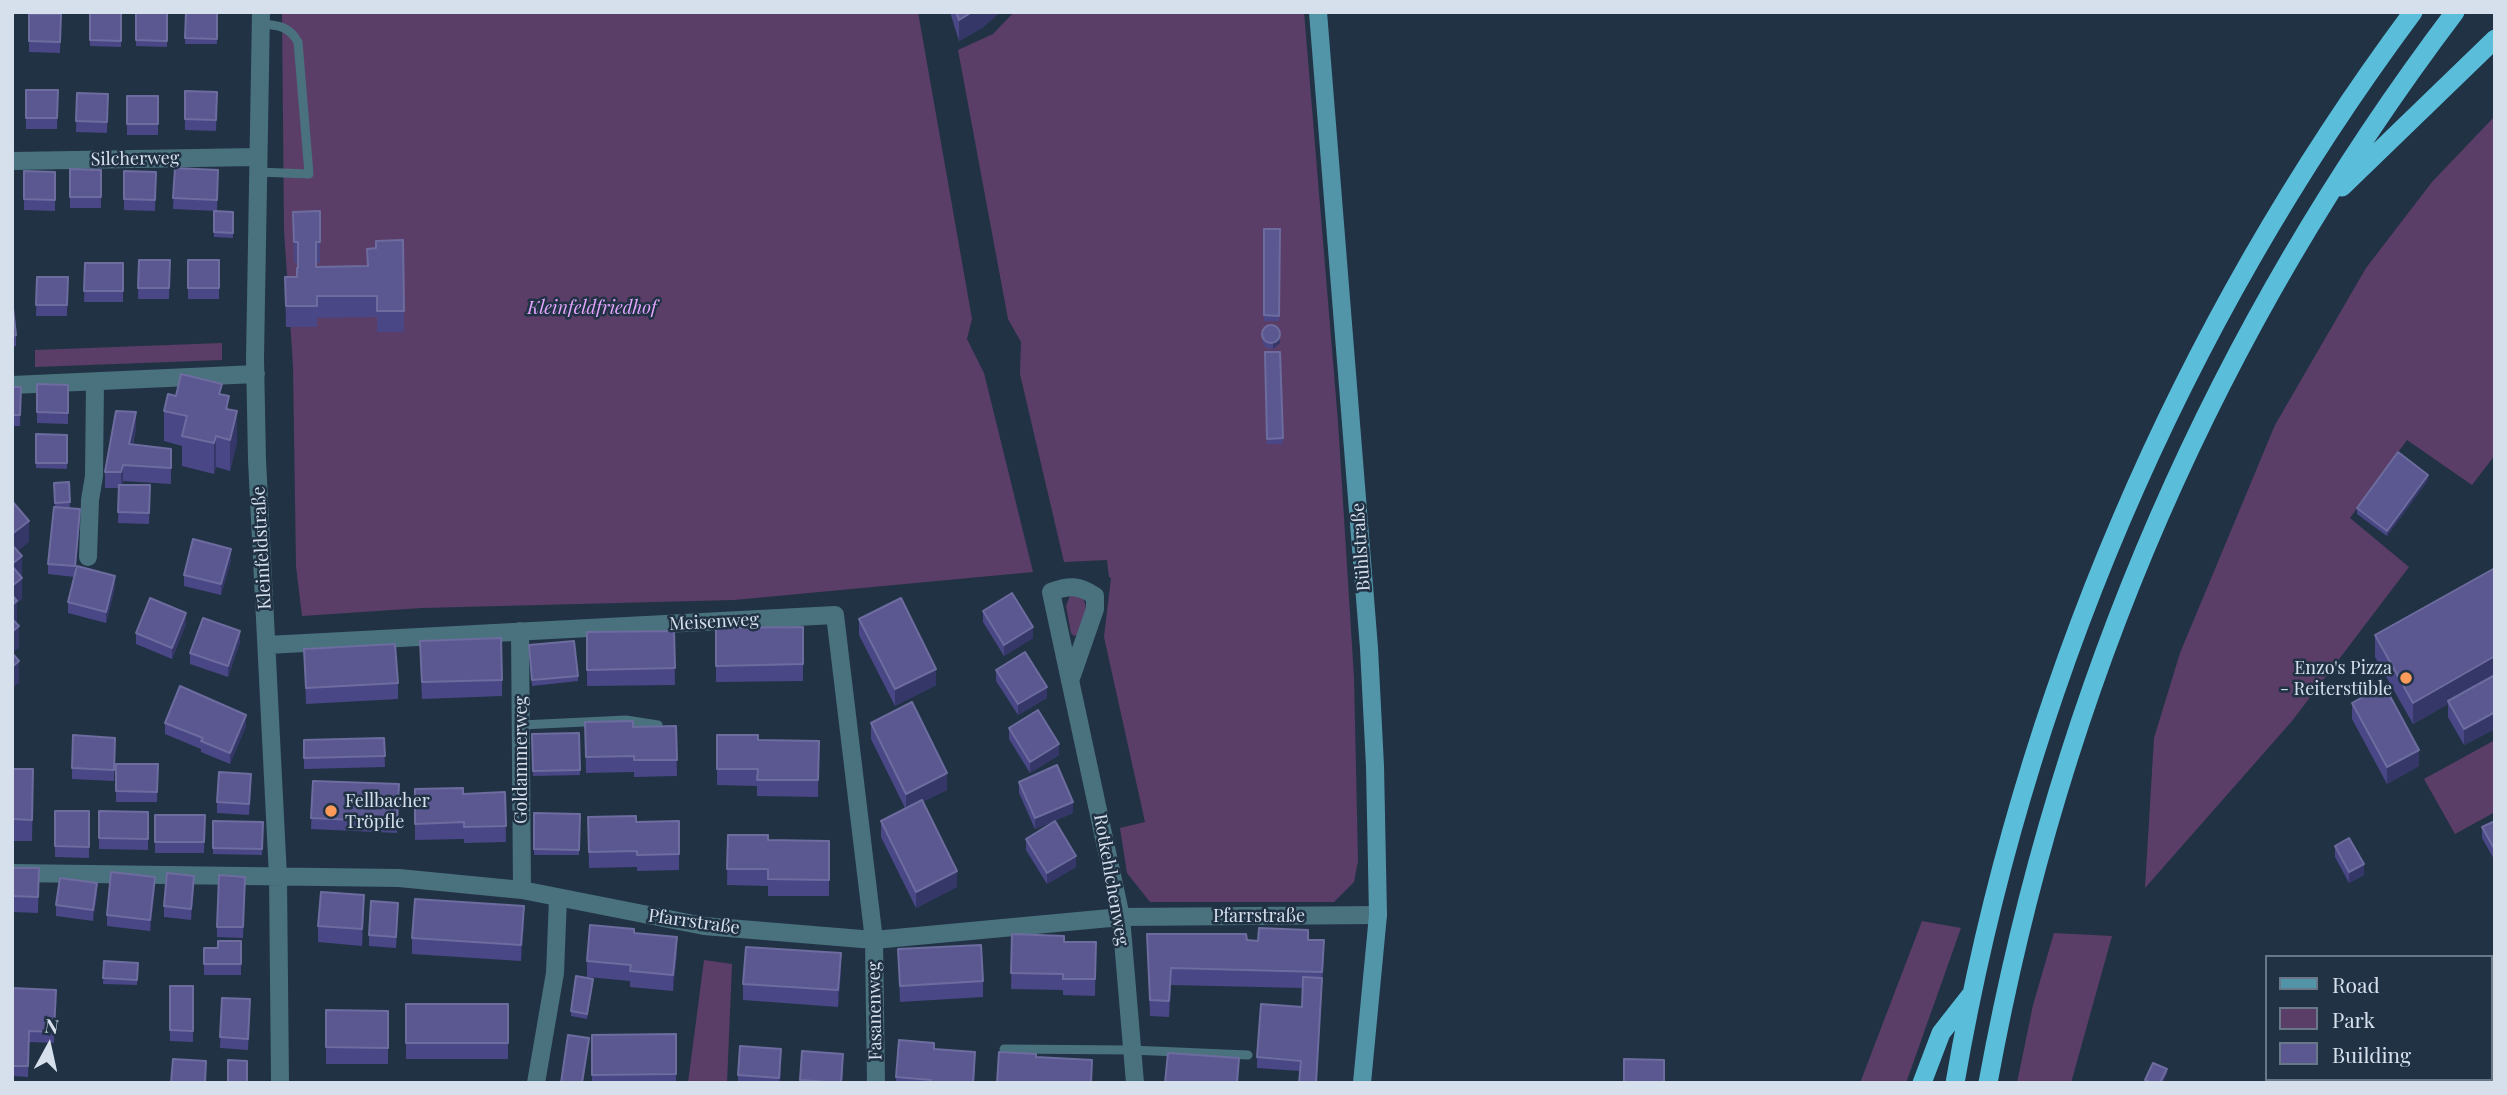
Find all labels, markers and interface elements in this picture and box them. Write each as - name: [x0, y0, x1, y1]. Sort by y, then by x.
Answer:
- street label: Silcherweg: [90, 147, 180, 171]
- park label: Kleinfeldfriedhof: [527, 297, 657, 319]
- street label: Kleinfeldstraße: [248, 486, 276, 610]
- street label: Bühlstraße: [1347, 502, 1375, 592]
- street label: Meisenweg: [669, 609, 759, 635]
- place label: Enzo's Pizza - Reiterstüble: [2280, 657, 2392, 700]
- marker: Enzo's Pizza - Reiterstüble: [2398, 670, 2414, 686]
- street label: Goldammerweg: [510, 696, 532, 824]
- place label: Fellbacher Tröpfle: [345, 790, 430, 832]
- marker: Fellbacher Tröpfle: [323, 803, 339, 819]
- street label: Rotkehlchenweg: [1089, 812, 1133, 948]
- street label: Pfarrstraße: [647, 905, 741, 939]
- street label: Pfarrstraße: [1213, 905, 1305, 927]
- legend: [2266, 955, 2493, 1081]
- street label: Fasanenweg: [863, 961, 887, 1061]
- text: Road: [2332, 970, 2380, 998]
- text: Park: [2332, 1005, 2375, 1033]
- north arrow: [14, 1011, 84, 1081]
- text: N: [43, 1011, 61, 1039]
- text: Building: [2332, 1040, 2411, 1068]

